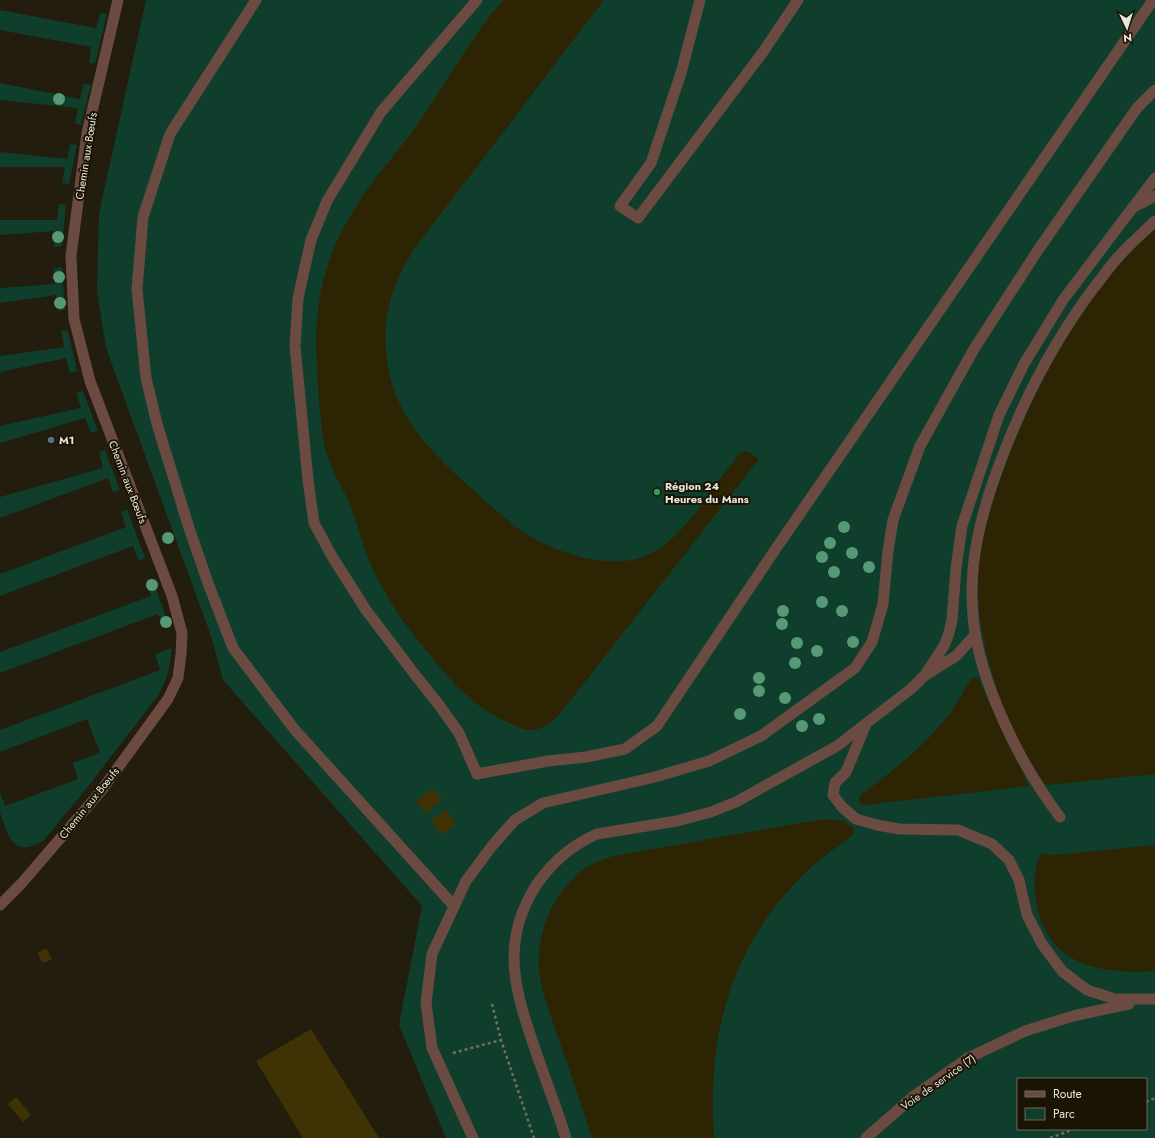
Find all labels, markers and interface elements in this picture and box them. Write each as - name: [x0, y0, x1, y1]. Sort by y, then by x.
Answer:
- north arrow: [1107, 8, 1147, 48]
- text: N: [1123, 30, 1133, 46]
- street label: Chemin aux Bœufs: [71, 111, 101, 201]
- place label: M1: [59, 432, 74, 448]
- marker: M1: [46, 435, 56, 445]
- street label: Chemin aux Bœufs: [105, 438, 151, 526]
- place label: Région 24 Heures du Mans: [665, 478, 749, 507]
- marker: Région 24 Heures du Mans: [652, 487, 662, 497]
- street label: Chemin aux Bœufs: [55, 763, 123, 842]
- street label: Voie de service (7): [897, 1050, 979, 1114]
- legend: [1017, 1078, 1147, 1130]
- text: Route: [1053, 1085, 1082, 1103]
- text: Parc: [1053, 1105, 1075, 1123]

